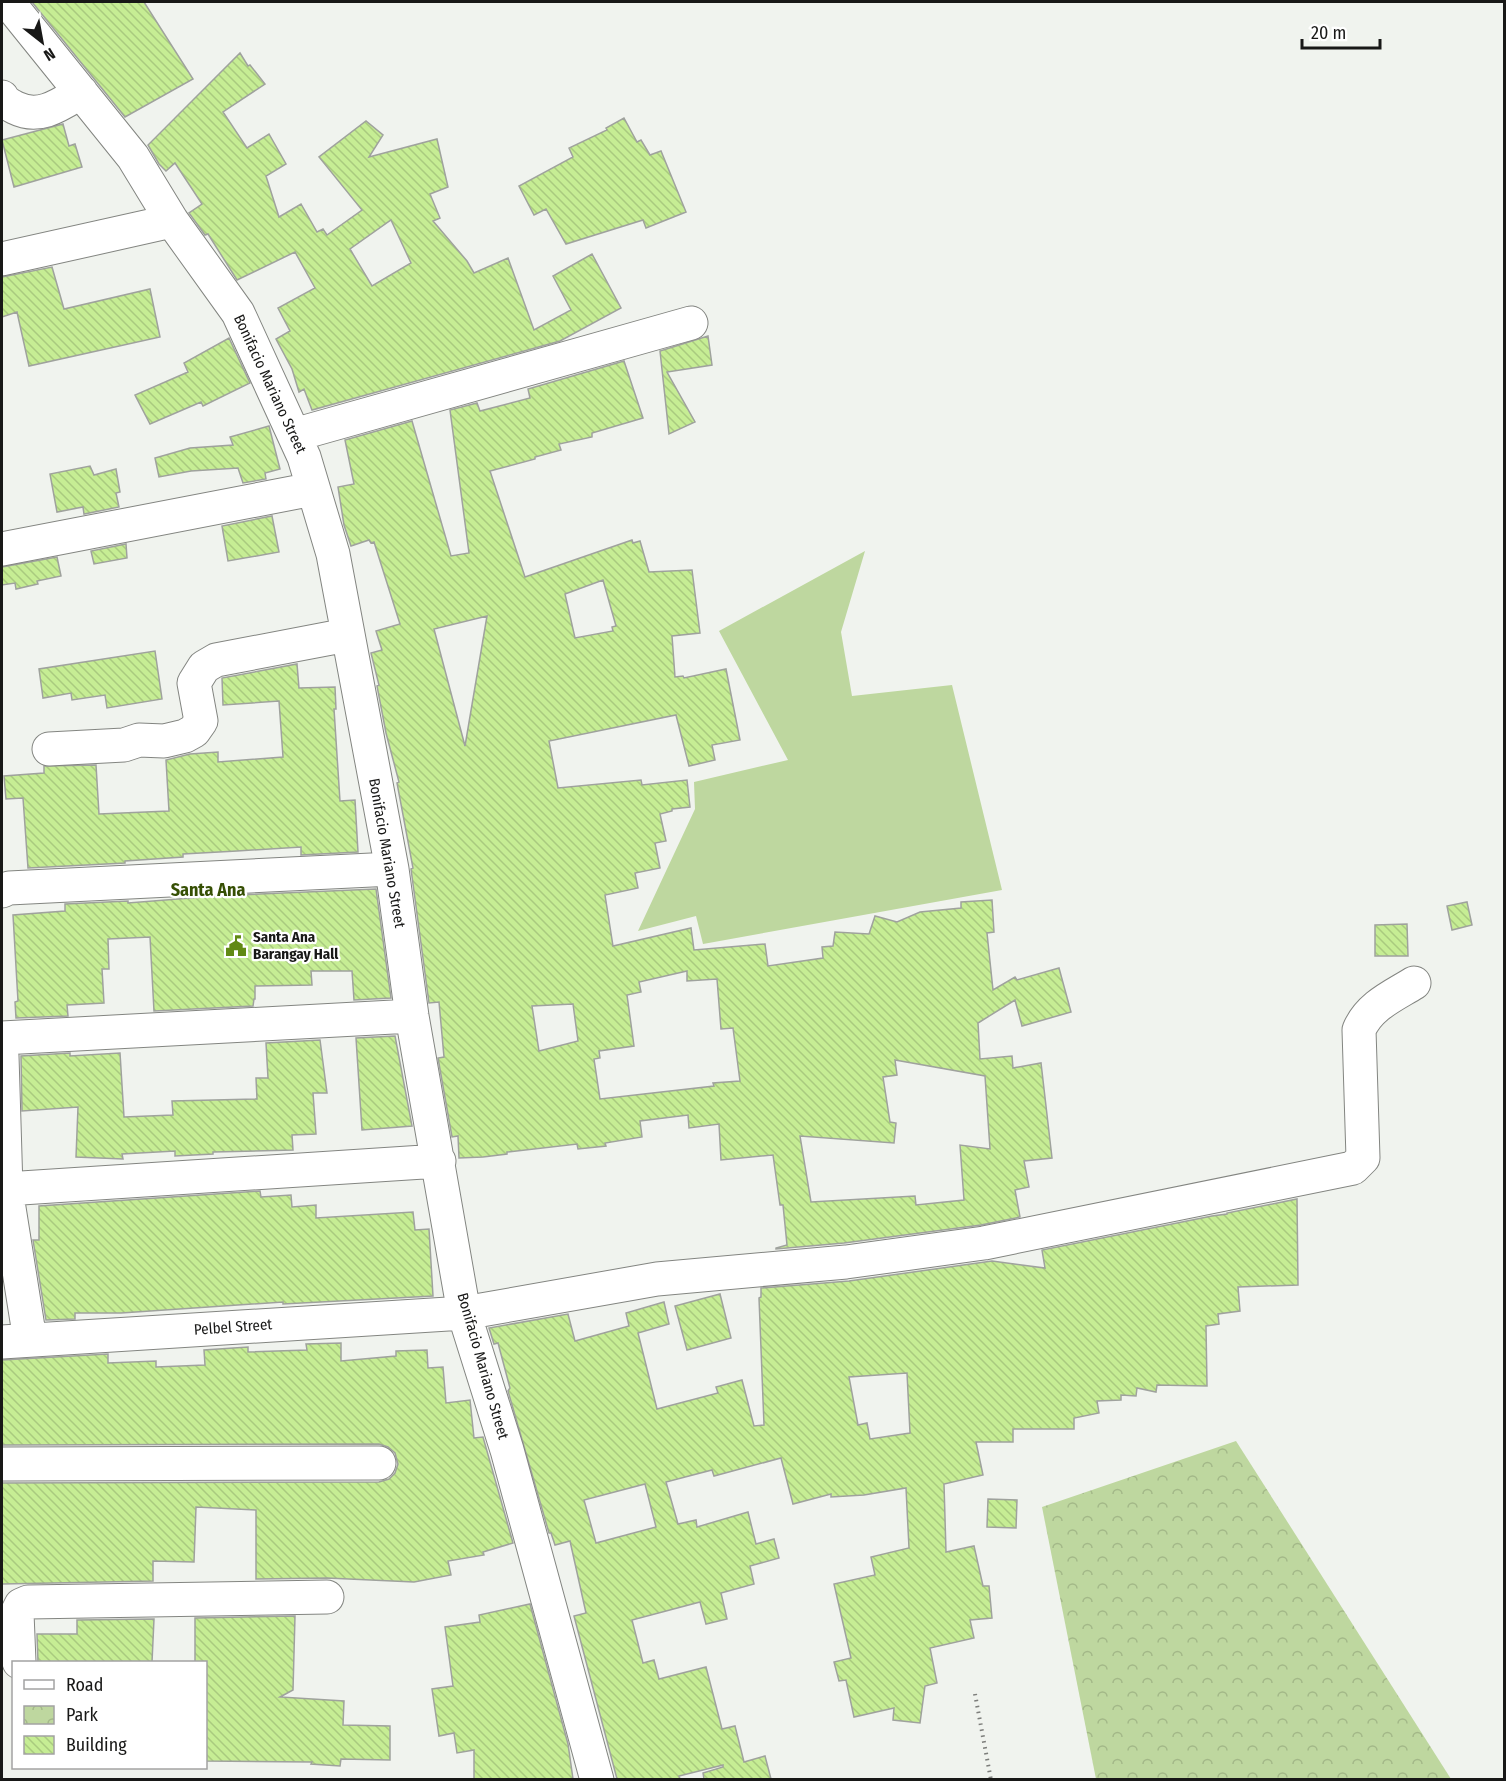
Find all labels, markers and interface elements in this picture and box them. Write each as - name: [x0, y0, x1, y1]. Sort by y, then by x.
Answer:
- north arrow: [12, 12, 72, 72]
- scale bar: [1302, 12, 1380, 50]
- text: 20 m: [1311, 22, 1346, 44]
- text: N: [40, 44, 58, 65]
- street label: Bonifacio Mariano Street: [230, 311, 310, 457]
- street label: Bonifacio Mariano Street: [365, 777, 409, 929]
- district label: Santa Ana: [171, 879, 245, 901]
- place label: Santa Ana Barangay Hall: [253, 928, 339, 963]
- public building icon: Santa Ana Barangay Hall: [224, 934, 248, 958]
- street label: Bonifacio Mariano Street: [453, 1291, 513, 1441]
- street label: Pelbel Street: [193, 1315, 273, 1339]
- legend: [12, 1661, 207, 1769]
- text: Road: [66, 1674, 103, 1696]
- text: Park: [66, 1704, 99, 1726]
- text: Building: [66, 1734, 127, 1756]

